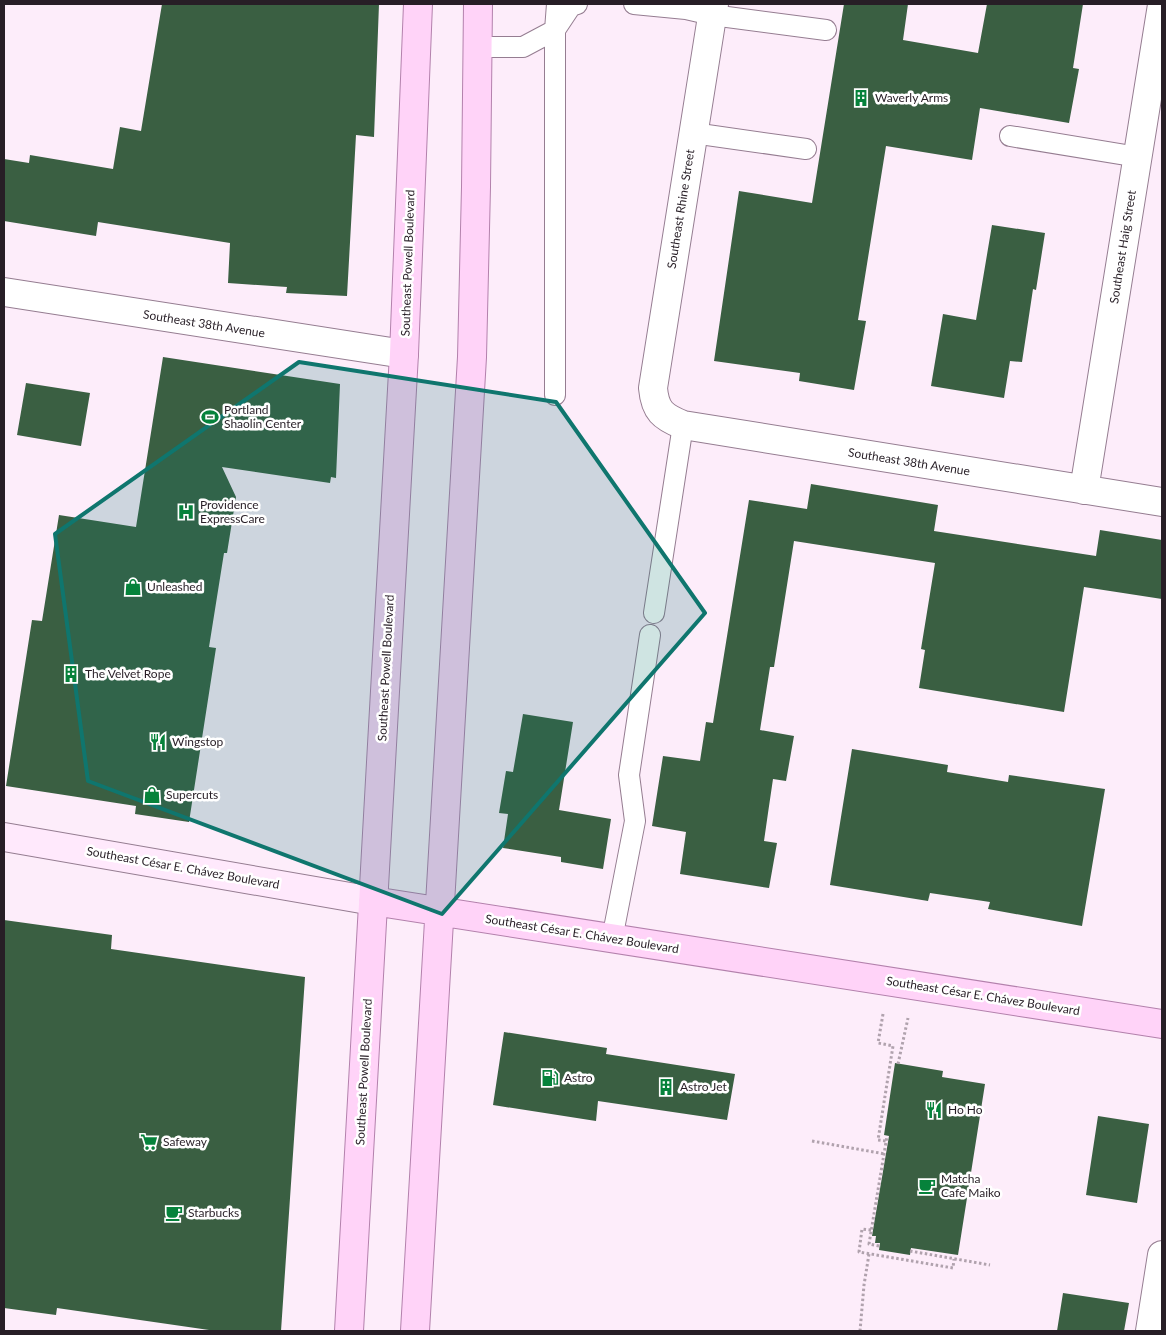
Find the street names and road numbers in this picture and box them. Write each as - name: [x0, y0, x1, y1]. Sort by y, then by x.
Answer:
- street label: Southeast Rhine Street: [664, 148, 697, 270]
- street label: Southeast Haig Street: [1106, 188, 1139, 305]
- street label: Southeast Powell Boulevard: [397, 189, 418, 337]
- street label: Southeast 38th Avenue: [142, 306, 266, 341]
- street label: Southeast 38th Avenue: [847, 444, 971, 479]
- street label: Southeast Powell Boulevard: [374, 594, 397, 742]
- street label: Southeast César E. Chávez Boulevard: [85, 843, 281, 892]
- street label: Southeast César E. Chávez Boulevard: [484, 911, 680, 956]
- street label: Southeast César E. Chávez Boulevard: [885, 973, 1081, 1018]
- street label: Southeast Powell Boulevard: [352, 998, 375, 1146]

